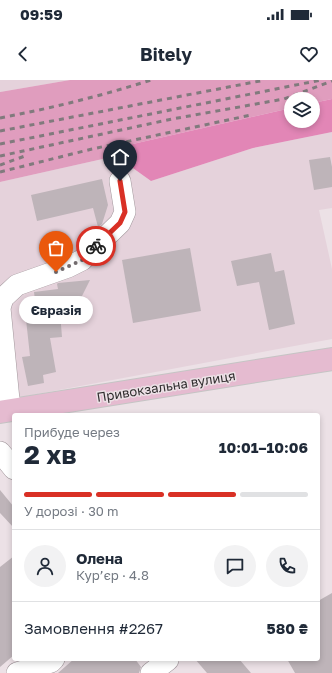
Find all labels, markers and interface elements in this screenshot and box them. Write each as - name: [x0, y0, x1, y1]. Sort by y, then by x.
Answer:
- text: 09:59: [20, 5, 63, 23]
- icon: back: [12, 43, 34, 65]
- text: Bitely: [140, 43, 192, 65]
- icon: heart: [298, 43, 320, 65]
- map controls: [284, 92, 320, 128]
- button: layers: [284, 92, 320, 128]
- pin: [103, 140, 137, 181]
- icon: home: [109, 146, 131, 168]
- courier: [76, 226, 116, 266]
- pin: [39, 231, 73, 272]
- icon: bike: [85, 235, 107, 257]
- icon: bag: [45, 237, 67, 259]
- callout: Євразія: [19, 296, 93, 324]
- text: Євразія: [31, 302, 81, 318]
- street label: Привокзальна вулиця: [95, 367, 237, 405]
- text: Прибуде через: [24, 424, 120, 440]
- text: 10:01–10:06: [219, 438, 308, 456]
- text: 2 хв: [24, 439, 77, 470]
- text: У дорозі · 30 m: [24, 503, 119, 519]
- button: person: [24, 545, 66, 587]
- button: chat: [214, 545, 256, 587]
- button: phone: [266, 545, 308, 587]
- text: Олена: [76, 549, 123, 567]
- text: Кур’єр · 4.8: [76, 567, 149, 583]
- text: Замовлення #2267: [24, 619, 163, 637]
- text: 580 ₴: [267, 619, 308, 637]

